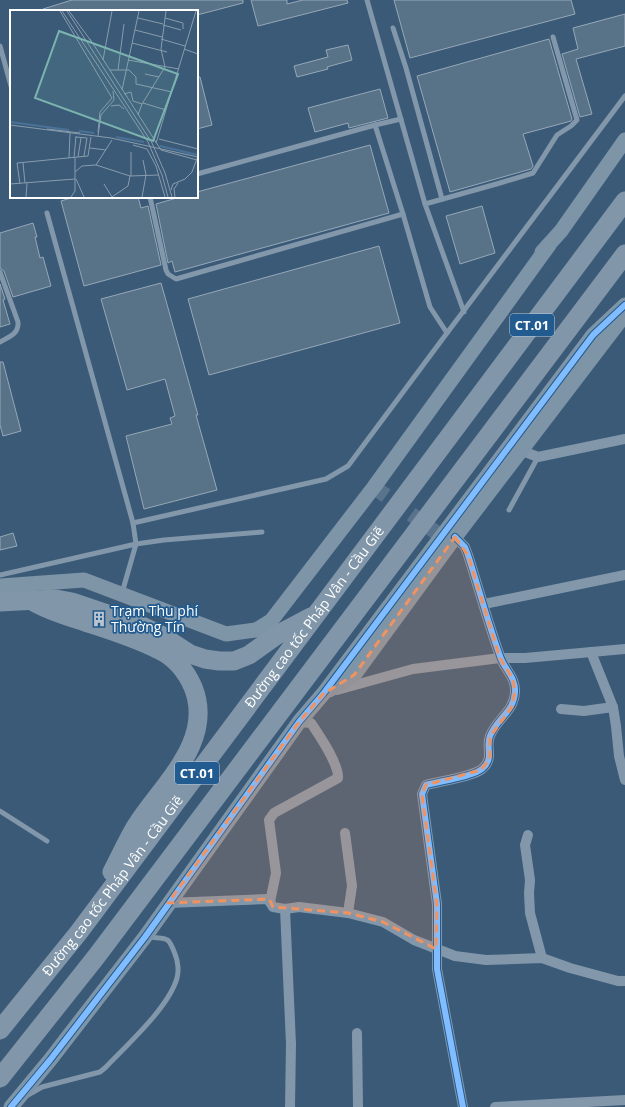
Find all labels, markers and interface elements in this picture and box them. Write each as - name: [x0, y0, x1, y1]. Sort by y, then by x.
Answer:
- inset map: [10, 10, 198, 198]
- road number: CT.01: [510, 314, 554, 336]
- street label: Đường cao tốc Pháp Vân - Cầu Giẽ: [240, 522, 388, 711]
- place label: Trạm Thu phí Thường Tín: [111, 601, 198, 636]
- building icon: Trạm Thu phí Thường Tín: [90, 610, 108, 628]
- road number: CT.01: [175, 762, 219, 784]
- street label: Đường cao tốc Pháp Vân - Cầu Giẽ: [37, 791, 187, 980]

